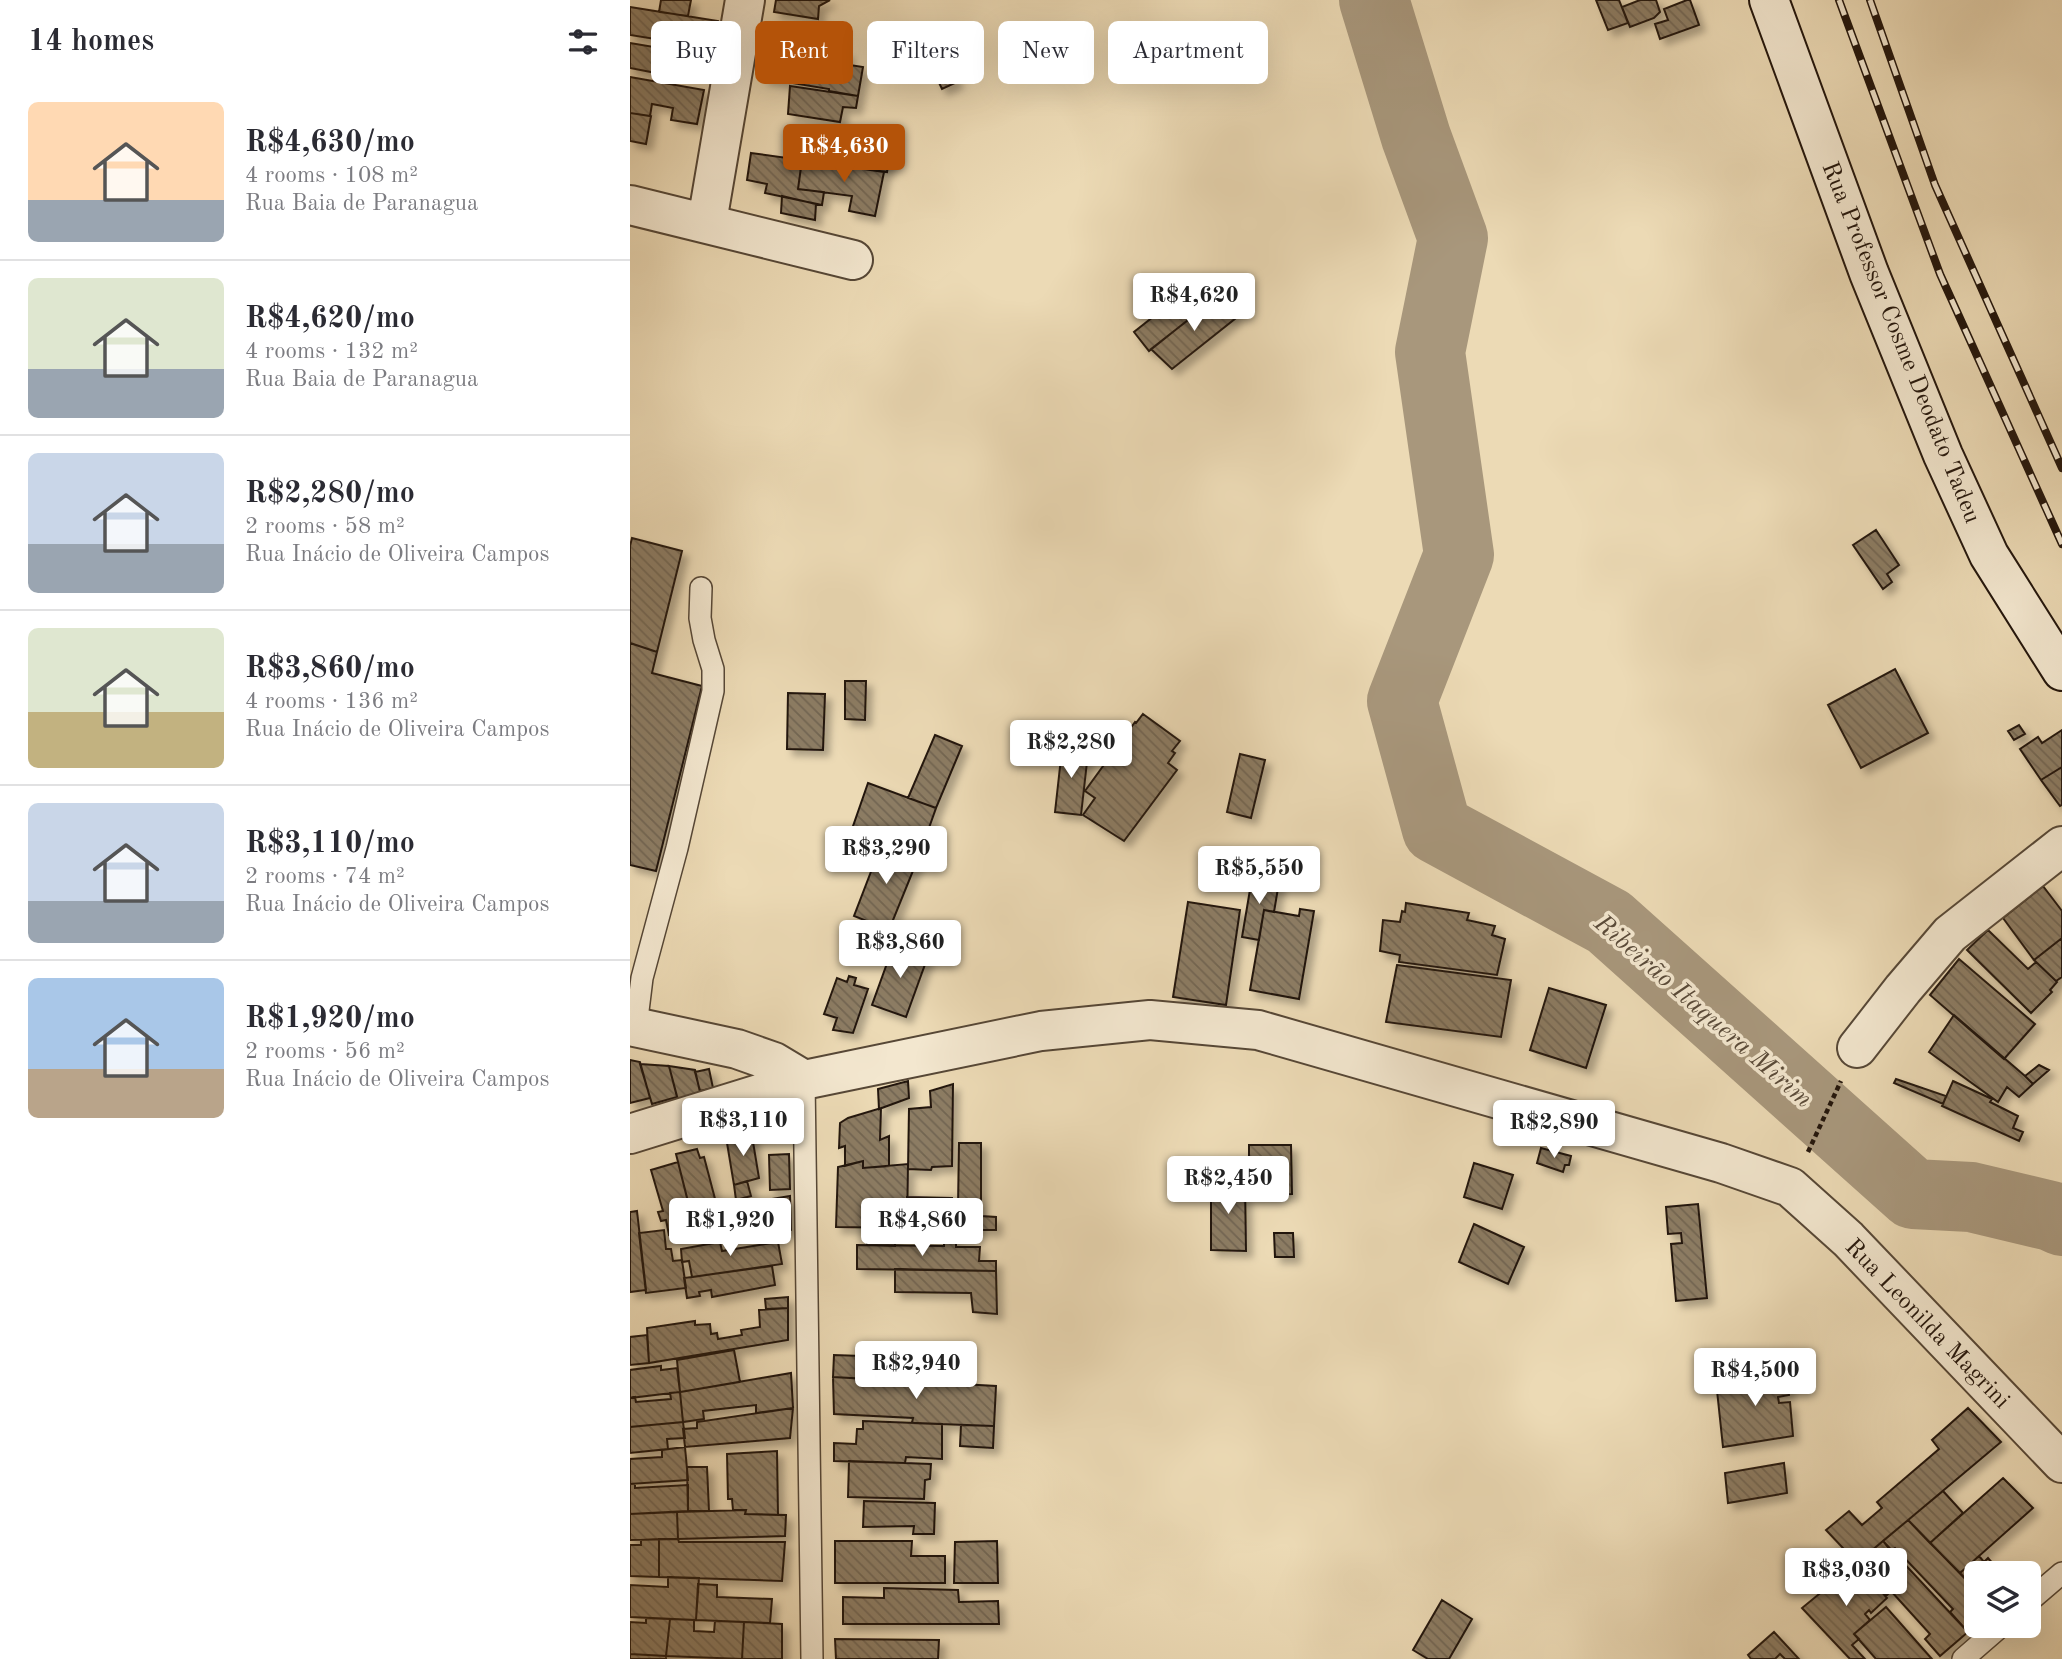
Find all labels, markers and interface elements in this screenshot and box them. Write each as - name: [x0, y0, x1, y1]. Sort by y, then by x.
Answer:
- chip: Buy: [651, 21, 741, 84]
- chip: Rent: [755, 21, 853, 84]
- chip: Filters: [867, 21, 984, 84]
- chip: New: [998, 21, 1094, 84]
- chip: Apartment: [1108, 21, 1268, 84]
- icon: filters: [564, 23, 602, 61]
- text: 14 homes: [28, 27, 154, 57]
- pin: R$4,630: [779, 124, 909, 184]
- text: R$4,630/mo: [245, 128, 415, 158]
- icon: home: [84, 130, 168, 214]
- text: R$4,630: [799, 135, 889, 158]
- street label: Rua Professor Cosme Deodato Tadeu: [1816, 159, 1984, 527]
- text: 4 rooms · 108 m²: [245, 164, 418, 187]
- text: Rua Baia de Paranagua: [245, 192, 478, 215]
- pin: R$4,620: [1129, 274, 1259, 333]
- text: R$4,620: [1149, 284, 1239, 307]
- text: R$4,620/mo: [245, 304, 415, 334]
- icon: home: [84, 306, 168, 390]
- text: 4 rooms · 132 m²: [245, 340, 418, 363]
- text: Rua Baia de Paranagua: [245, 368, 478, 391]
- text: R$2,280/mo: [245, 479, 415, 509]
- icon: home: [84, 481, 168, 565]
- text: 2 rooms · 58 m²: [245, 515, 405, 538]
- text: Rua Inácio de Oliveira Campos: [245, 543, 549, 566]
- text: R$3,860/mo: [245, 654, 415, 684]
- icon: home: [84, 656, 168, 740]
- text: 4 rooms · 136 m²: [245, 690, 418, 713]
- text: Rua Inácio de Oliveira Campos: [245, 718, 549, 741]
- pin: R$2,280: [1006, 720, 1136, 780]
- text: R$2,280: [1026, 731, 1116, 754]
- pin: R$3,290: [821, 826, 951, 886]
- text: R$3,110/mo: [245, 829, 415, 859]
- icon: home: [84, 831, 168, 915]
- text: R$3,290: [841, 837, 931, 860]
- pin: R$5,550: [1194, 846, 1324, 906]
- text: R$5,550: [1214, 857, 1304, 880]
- text: 2 rooms · 74 m²: [245, 865, 405, 888]
- text: Rua Inácio de Oliveira Campos: [245, 893, 549, 916]
- water label: Ribeirão Itaquera Mirim: [1588, 909, 1817, 1113]
- pin: R$3,860: [835, 920, 965, 980]
- text: R$3,860: [855, 931, 945, 954]
- text: R$1,920/mo: [245, 1004, 415, 1034]
- icon: home: [84, 1006, 168, 1090]
- text: 2 rooms · 56 m²: [245, 1040, 405, 1063]
- text: Rua Inácio de Oliveira Campos: [245, 1068, 549, 1091]
- pin: R$3,110: [678, 1098, 808, 1158]
- pin: R$2,890: [1489, 1100, 1619, 1160]
- text: R$3,110: [698, 1109, 788, 1132]
- text: R$2,890: [1509, 1111, 1599, 1134]
- pin: R$2,450: [1163, 1156, 1293, 1216]
- text: R$2,450: [1183, 1167, 1273, 1190]
- pin: R$1,920: [665, 1198, 795, 1258]
- pin: R$4,860: [857, 1198, 987, 1258]
- text: R$1,920: [685, 1209, 775, 1232]
- text: R$4,860: [877, 1209, 967, 1232]
- street label: Rua Leonilda Magrini: [1840, 1235, 2013, 1414]
- pin: R$2,940: [851, 1342, 981, 1401]
- pin: R$4,500: [1690, 1348, 1820, 1408]
- text: R$2,940: [871, 1352, 961, 1375]
- text: R$4,500: [1710, 1359, 1800, 1382]
- pin: R$3,030: [1781, 1548, 1911, 1608]
- text: R$3,030: [1801, 1559, 1891, 1582]
- map controls: [1964, 1561, 2041, 1638]
- button: layers: [1964, 1561, 2041, 1638]

